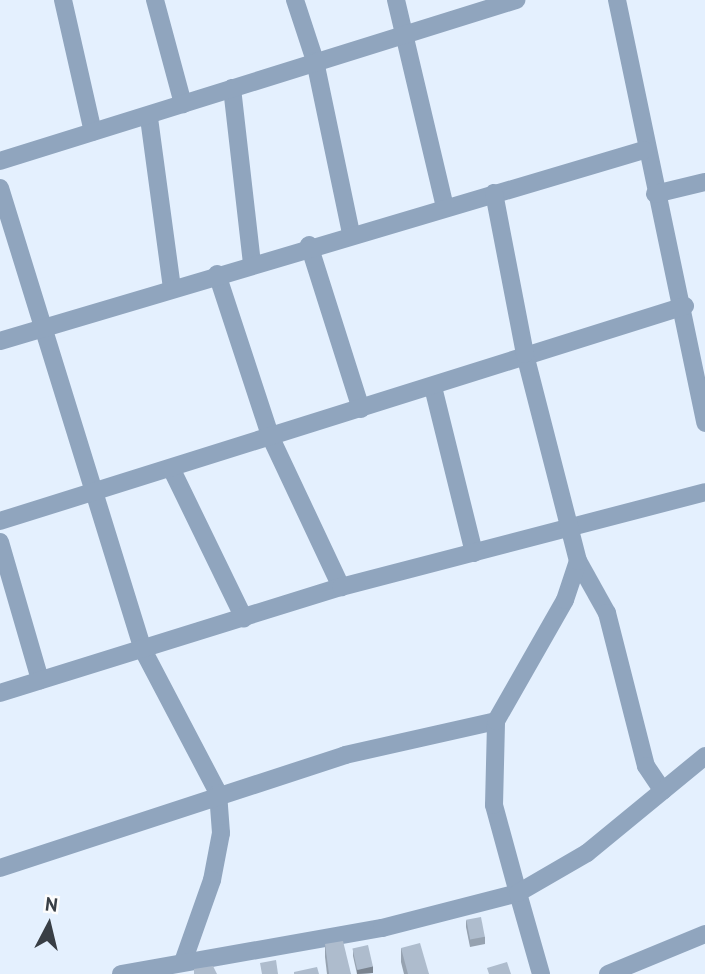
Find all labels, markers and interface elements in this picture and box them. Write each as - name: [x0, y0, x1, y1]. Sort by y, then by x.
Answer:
- north arrow: [14, 890, 84, 960]
- text: N: [44, 891, 59, 917]

